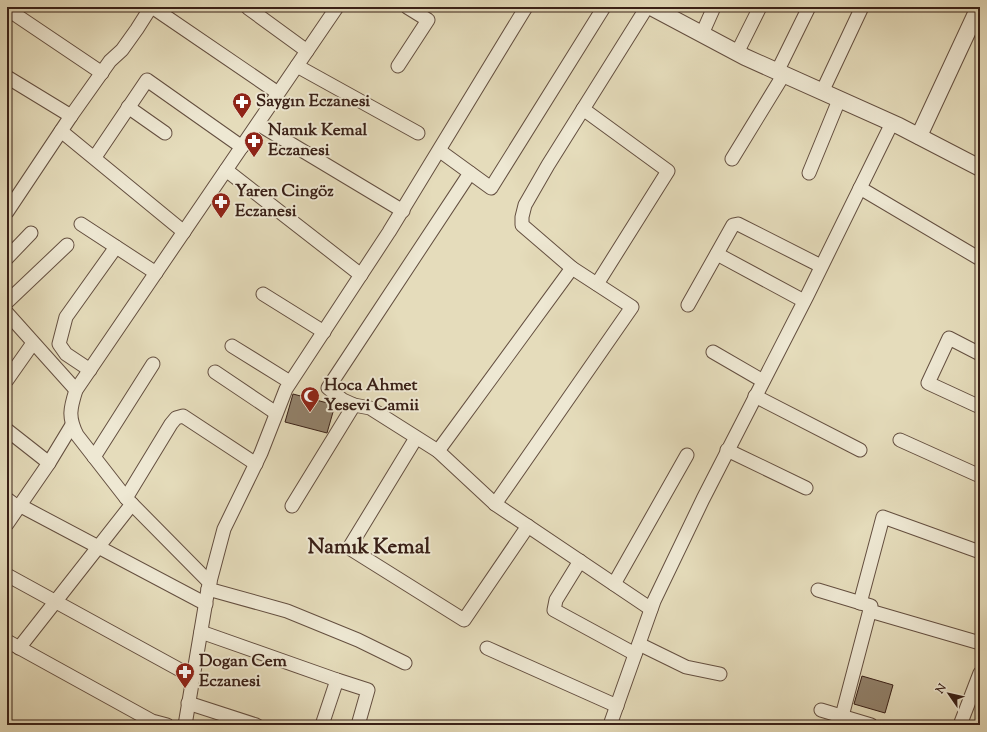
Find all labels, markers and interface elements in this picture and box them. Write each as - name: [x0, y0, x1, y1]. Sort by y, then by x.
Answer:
- place label: Saygın Eczanesi: [256, 90, 370, 114]
- pharmacy icon: Saygın Eczanesi: [231, 91, 253, 119]
- place label: Namık Kemal Eczanesi: [268, 119, 367, 163]
- pharmacy icon: Namık Kemal Eczanesi: [243, 130, 265, 158]
- place label: Yaren Cingöz Eczanesi: [235, 180, 334, 224]
- pharmacy icon: Yaren Cingöz Eczanesi: [210, 191, 232, 219]
- place label: Hoca Ahmet Yesevi Camii: [324, 374, 419, 418]
- mosque icon: Hoca Ahmet Yesevi Camii: [299, 385, 321, 413]
- district label: Namık Kemal: [308, 533, 430, 563]
- place label: Dogan Cem Eczanesi: [199, 650, 288, 694]
- pharmacy icon: Dogan Cem Eczanesi: [174, 661, 196, 689]
- north arrow: [929, 674, 969, 714]
- text: N: [932, 681, 951, 698]

